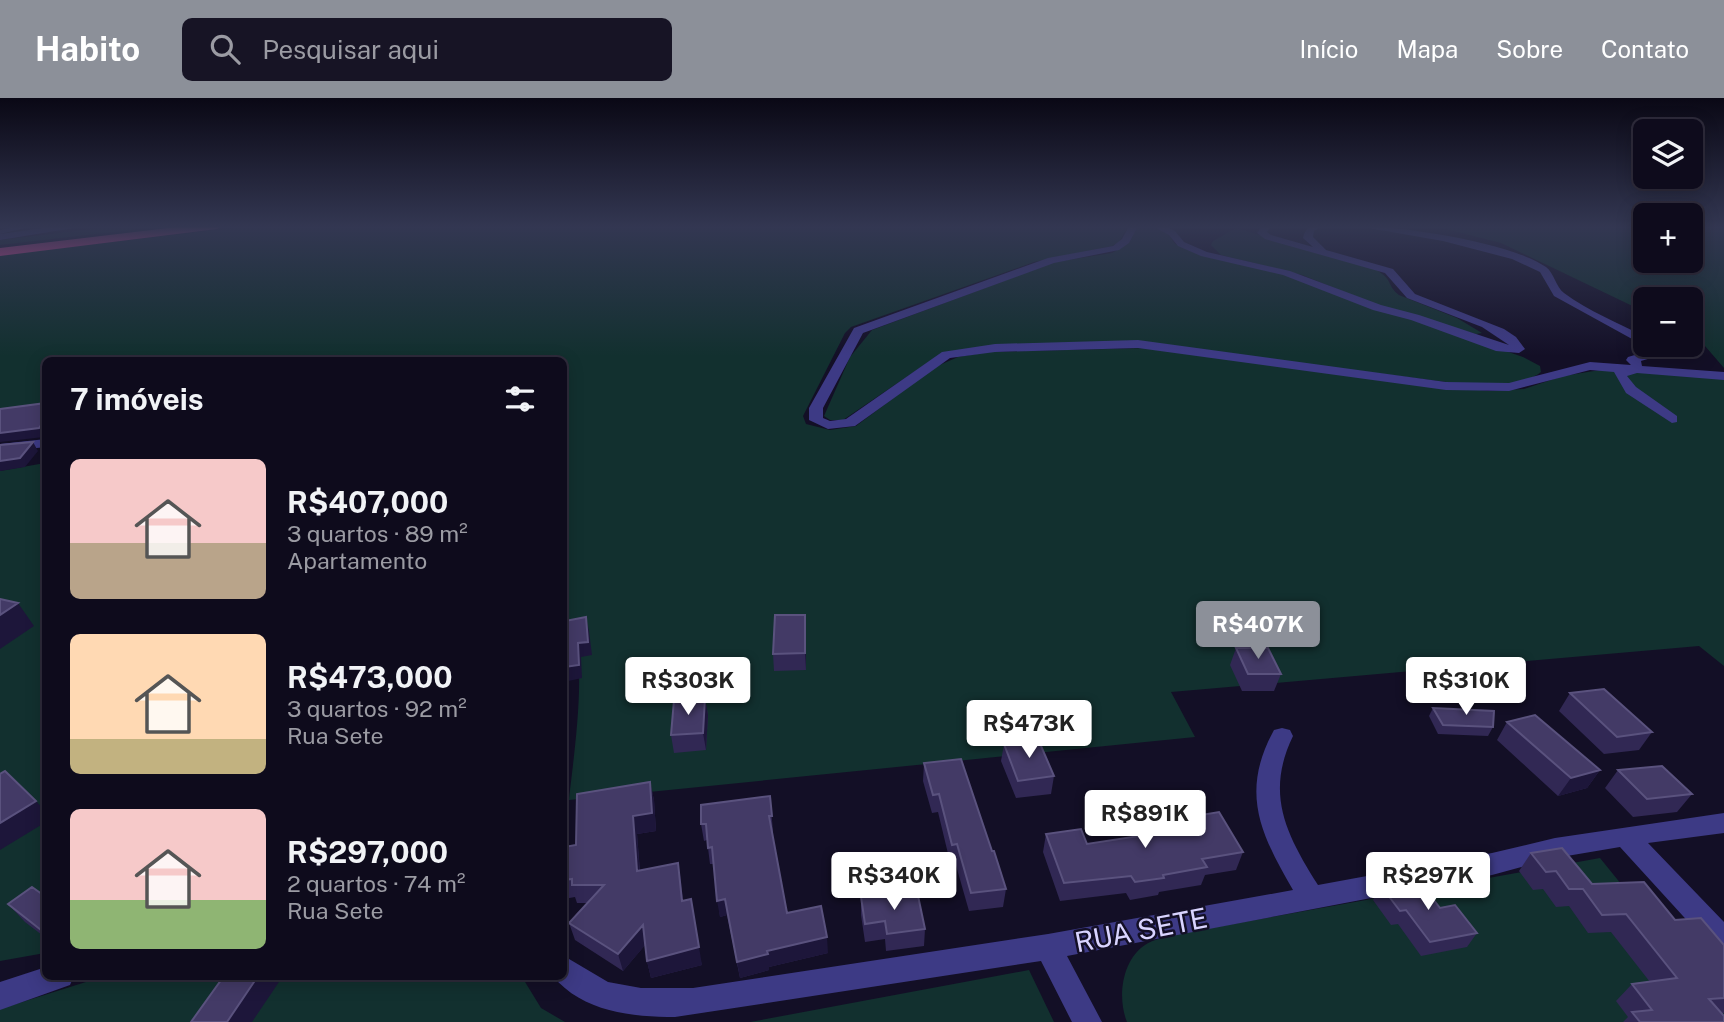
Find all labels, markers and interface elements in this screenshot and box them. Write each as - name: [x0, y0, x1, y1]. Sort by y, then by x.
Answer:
- search box: [182, 18, 672, 81]
- text: Habito: [35, 30, 140, 68]
- icon: search: [206, 30, 244, 68]
- text: Pesquisar aqui: [262, 34, 439, 65]
- text: Início: [1300, 35, 1358, 63]
- text: Mapa: [1396, 35, 1458, 63]
- text: Sobre: [1496, 35, 1563, 63]
- text: Contato: [1601, 35, 1689, 63]
- map controls: [1633, 119, 1703, 357]
- button: layers: [1633, 119, 1703, 189]
- button: +: [1633, 203, 1703, 273]
- button: −: [1633, 287, 1703, 357]
- icon: filters: [501, 380, 539, 418]
- text: 7 imóveis: [70, 381, 204, 417]
- text: R$407,000: [287, 484, 448, 520]
- icon: home: [126, 487, 210, 571]
- text: 3 quartos · 89 m²: [287, 520, 468, 547]
- text: Apartamento: [287, 547, 427, 574]
- pin: R$407K: [1201, 602, 1315, 661]
- text: R$407K: [1212, 610, 1304, 637]
- pin: R$303K: [631, 658, 745, 717]
- pin: R$310K: [1409, 658, 1523, 717]
- text: R$473,000: [287, 659, 453, 695]
- icon: home: [126, 662, 210, 746]
- text: R$303K: [641, 666, 735, 693]
- text: R$310K: [1422, 666, 1510, 693]
- text: 3 quartos · 92 m²: [287, 695, 467, 722]
- pin: R$473K: [972, 700, 1086, 760]
- text: R$473K: [983, 709, 1075, 736]
- text: Rua Sete: [287, 722, 384, 749]
- pin: R$891K: [1088, 790, 1202, 850]
- text: R$891K: [1101, 799, 1189, 826]
- text: R$297,000: [287, 834, 448, 870]
- icon: home: [126, 837, 210, 921]
- pin: R$340K: [837, 852, 951, 912]
- pin: R$297K: [1371, 852, 1485, 912]
- text: R$340K: [847, 861, 941, 888]
- text: R$297K: [1382, 861, 1474, 888]
- text: 2 quartos · 74 m²: [287, 870, 465, 897]
- text: Rua Sete: [287, 897, 384, 924]
- street label: RUA SETE: [1072, 901, 1210, 959]

